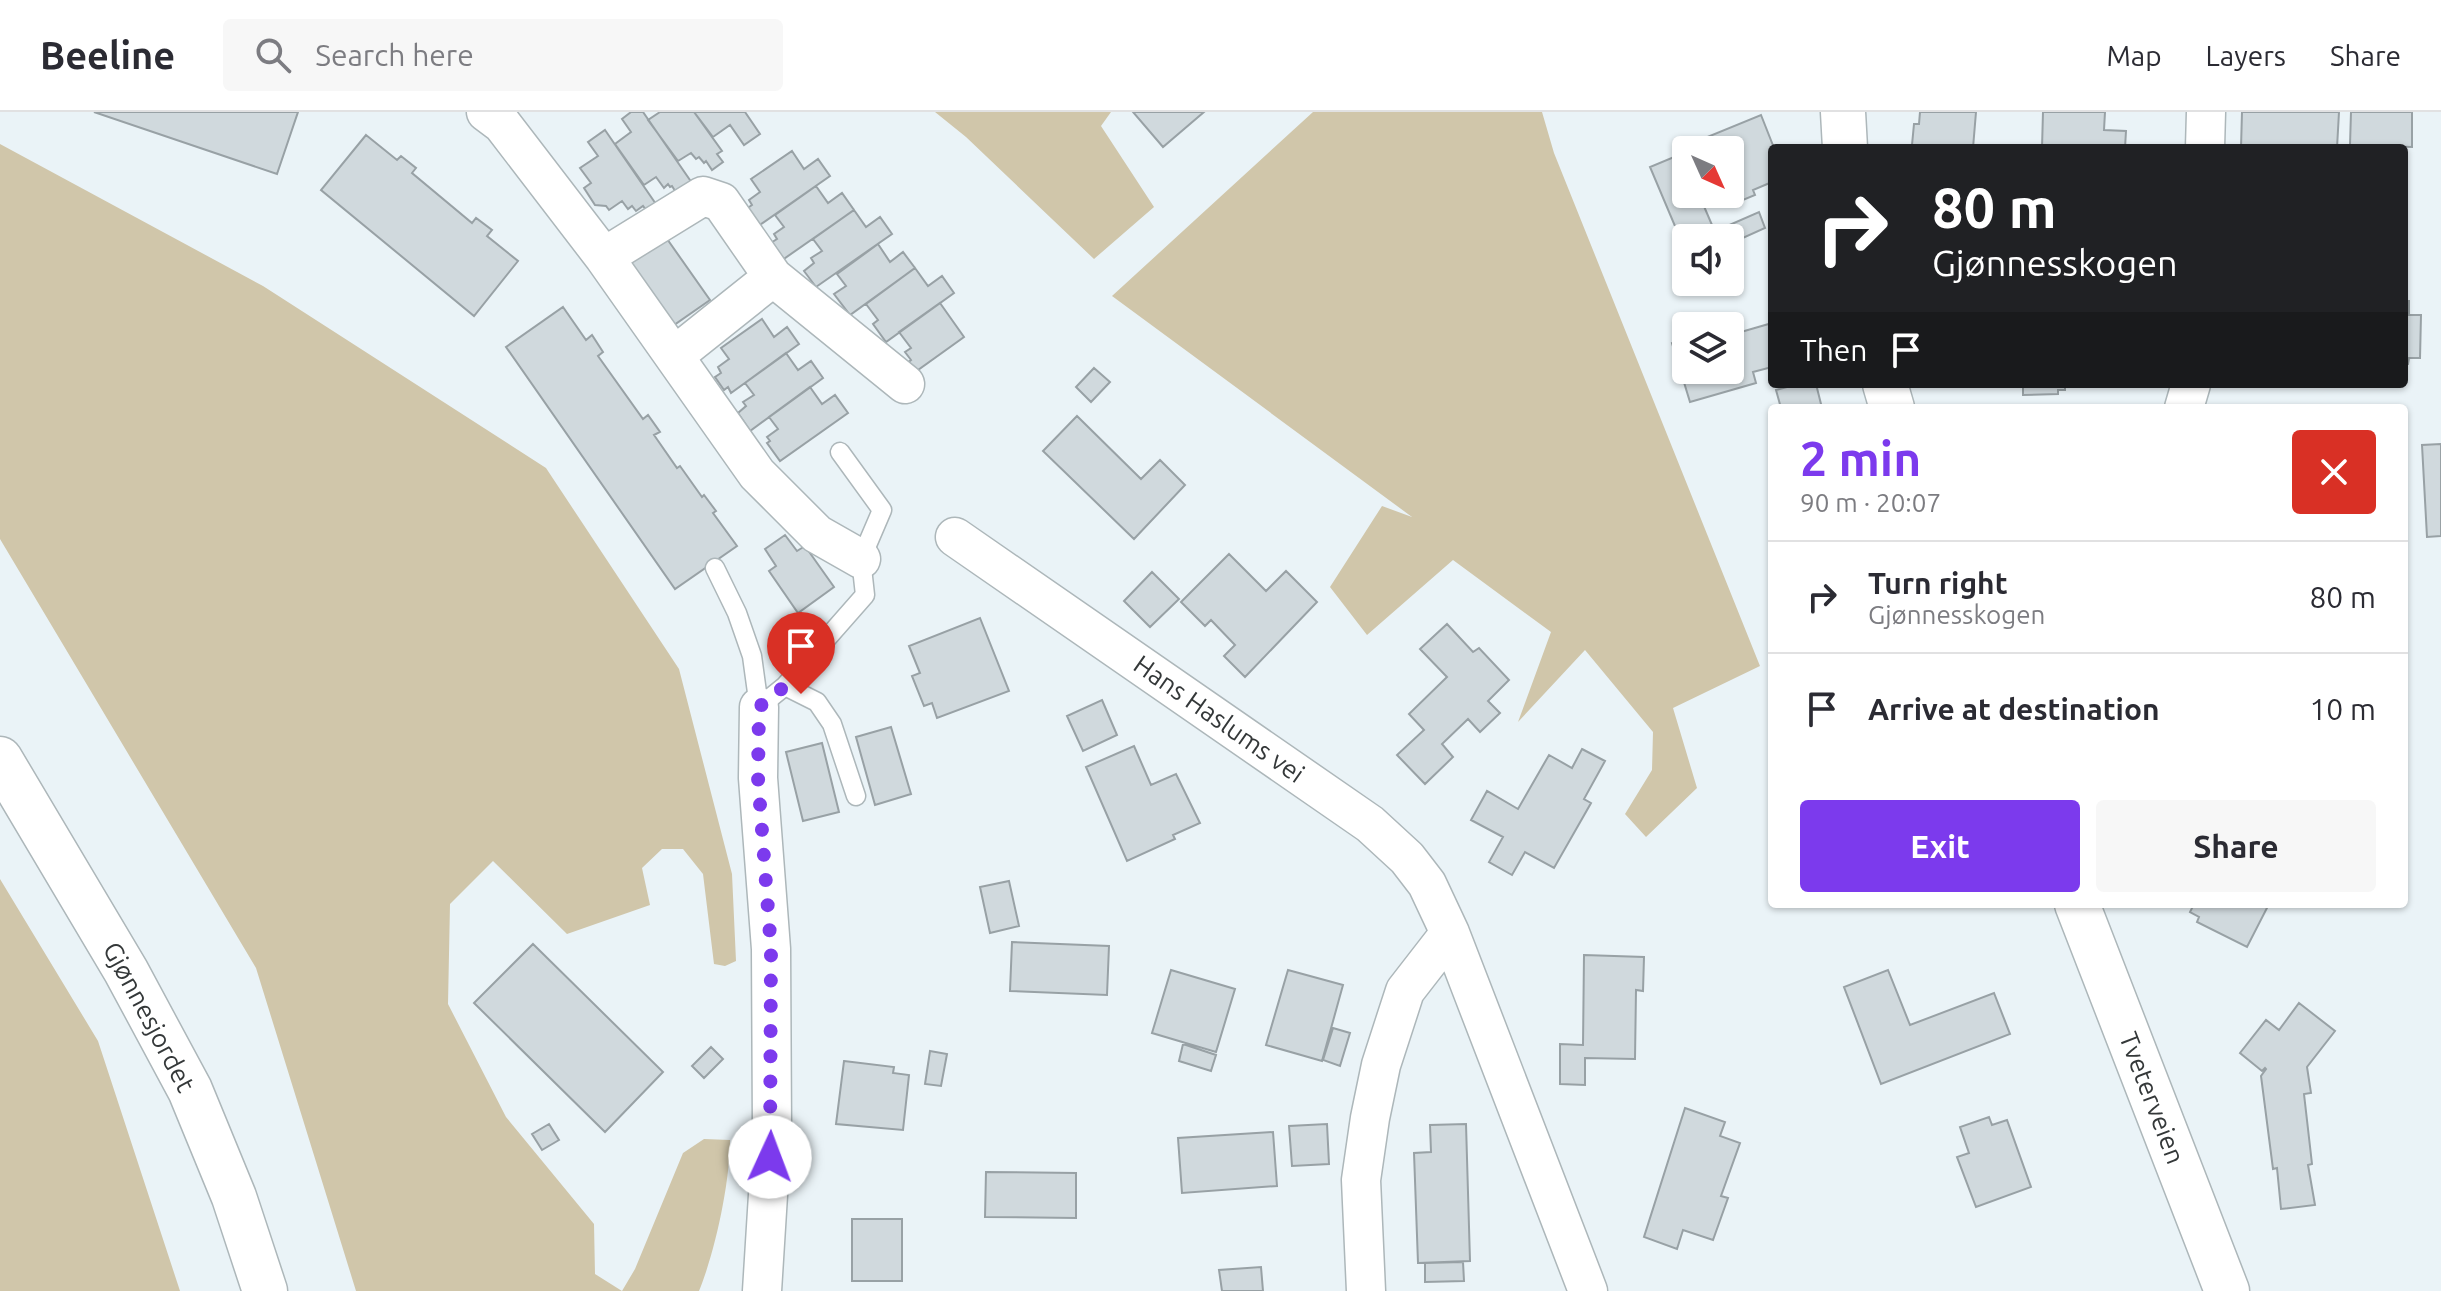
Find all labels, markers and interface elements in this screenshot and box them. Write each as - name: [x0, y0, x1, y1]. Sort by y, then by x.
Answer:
- search box: [223, 19, 783, 91]
- icon: search: [251, 33, 295, 77]
- text: Beeline: [40, 34, 175, 76]
- text: Search here: [315, 38, 474, 72]
- text: Map: [2106, 40, 2162, 71]
- text: Layers: [2206, 40, 2286, 71]
- text: Share: [2330, 40, 2401, 71]
- north arrow: [1672, 136, 1744, 208]
- map controls: [1672, 136, 1744, 384]
- icon: right: [1800, 176, 1904, 280]
- text: 80 m: [1932, 176, 2057, 239]
- button: sound: [1672, 224, 1744, 296]
- text: Gjønnesskogen: [1932, 242, 2178, 283]
- button: layers: [1672, 312, 1744, 384]
- icon: arrive: [1884, 328, 1928, 372]
- text: Then: [1800, 333, 1868, 367]
- button: close: [2292, 430, 2376, 514]
- text: 2 min: [1800, 431, 1921, 485]
- text: 90 m · 20:07: [1800, 488, 1941, 517]
- text: Turn right: [1868, 566, 2008, 600]
- icon: right: [1800, 575, 1844, 619]
- text: 80 m: [2309, 580, 2376, 614]
- text: Gjønnesskogen: [1868, 600, 2045, 629]
- pin: [767, 612, 835, 694]
- icon: arrive: [779, 624, 823, 668]
- street label: Hans Haslums vei: [1129, 649, 1310, 788]
- icon: arrive: [1800, 687, 1844, 731]
- text: Arrive at destination: [1868, 692, 2160, 726]
- text: 10 m: [2309, 692, 2376, 726]
- button: Exit: [1800, 800, 2080, 892]
- button: Share: [2096, 800, 2376, 892]
- street label: Gjønnesjordet: [98, 937, 201, 1097]
- street label: Tveterveien: [2114, 1028, 2191, 1168]
- position arrow: [728, 1115, 812, 1199]

